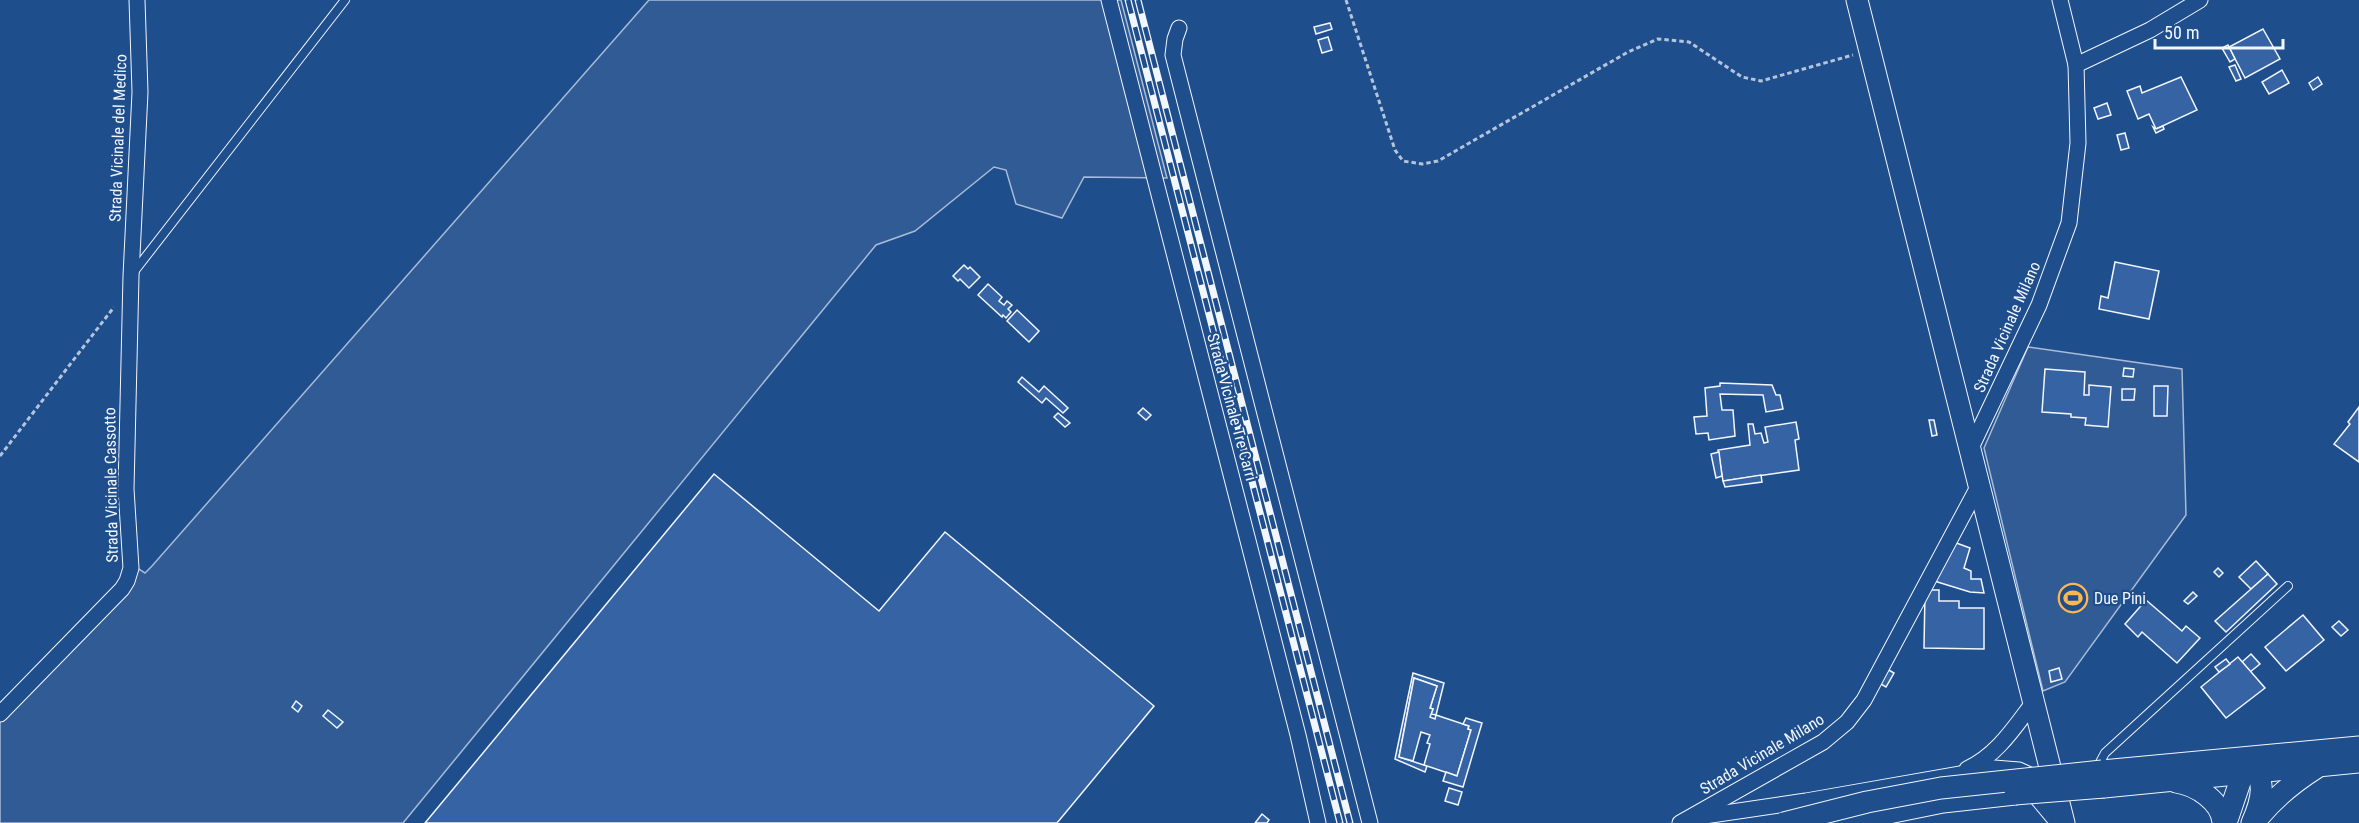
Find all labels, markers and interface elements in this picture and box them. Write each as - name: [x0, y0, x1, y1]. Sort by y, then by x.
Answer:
- scale bar: [2155, 12, 2282, 50]
- text: 50 m: [2164, 22, 2199, 43]
- street label: Strada Vicinale del Medico: [106, 54, 130, 222]
- street label: Strada Vicinale Milano: [1970, 259, 2044, 395]
- street label: Strada Vicinale Tre Carri: [1203, 331, 1261, 483]
- street label: Strada Vicinale Cassotto: [100, 407, 122, 563]
- sports icon: Due Pini: [2057, 582, 2089, 614]
- place label: Due Pini: [2094, 589, 2146, 608]
- street label: Strada Vicinale Milano: [1697, 709, 1827, 799]

